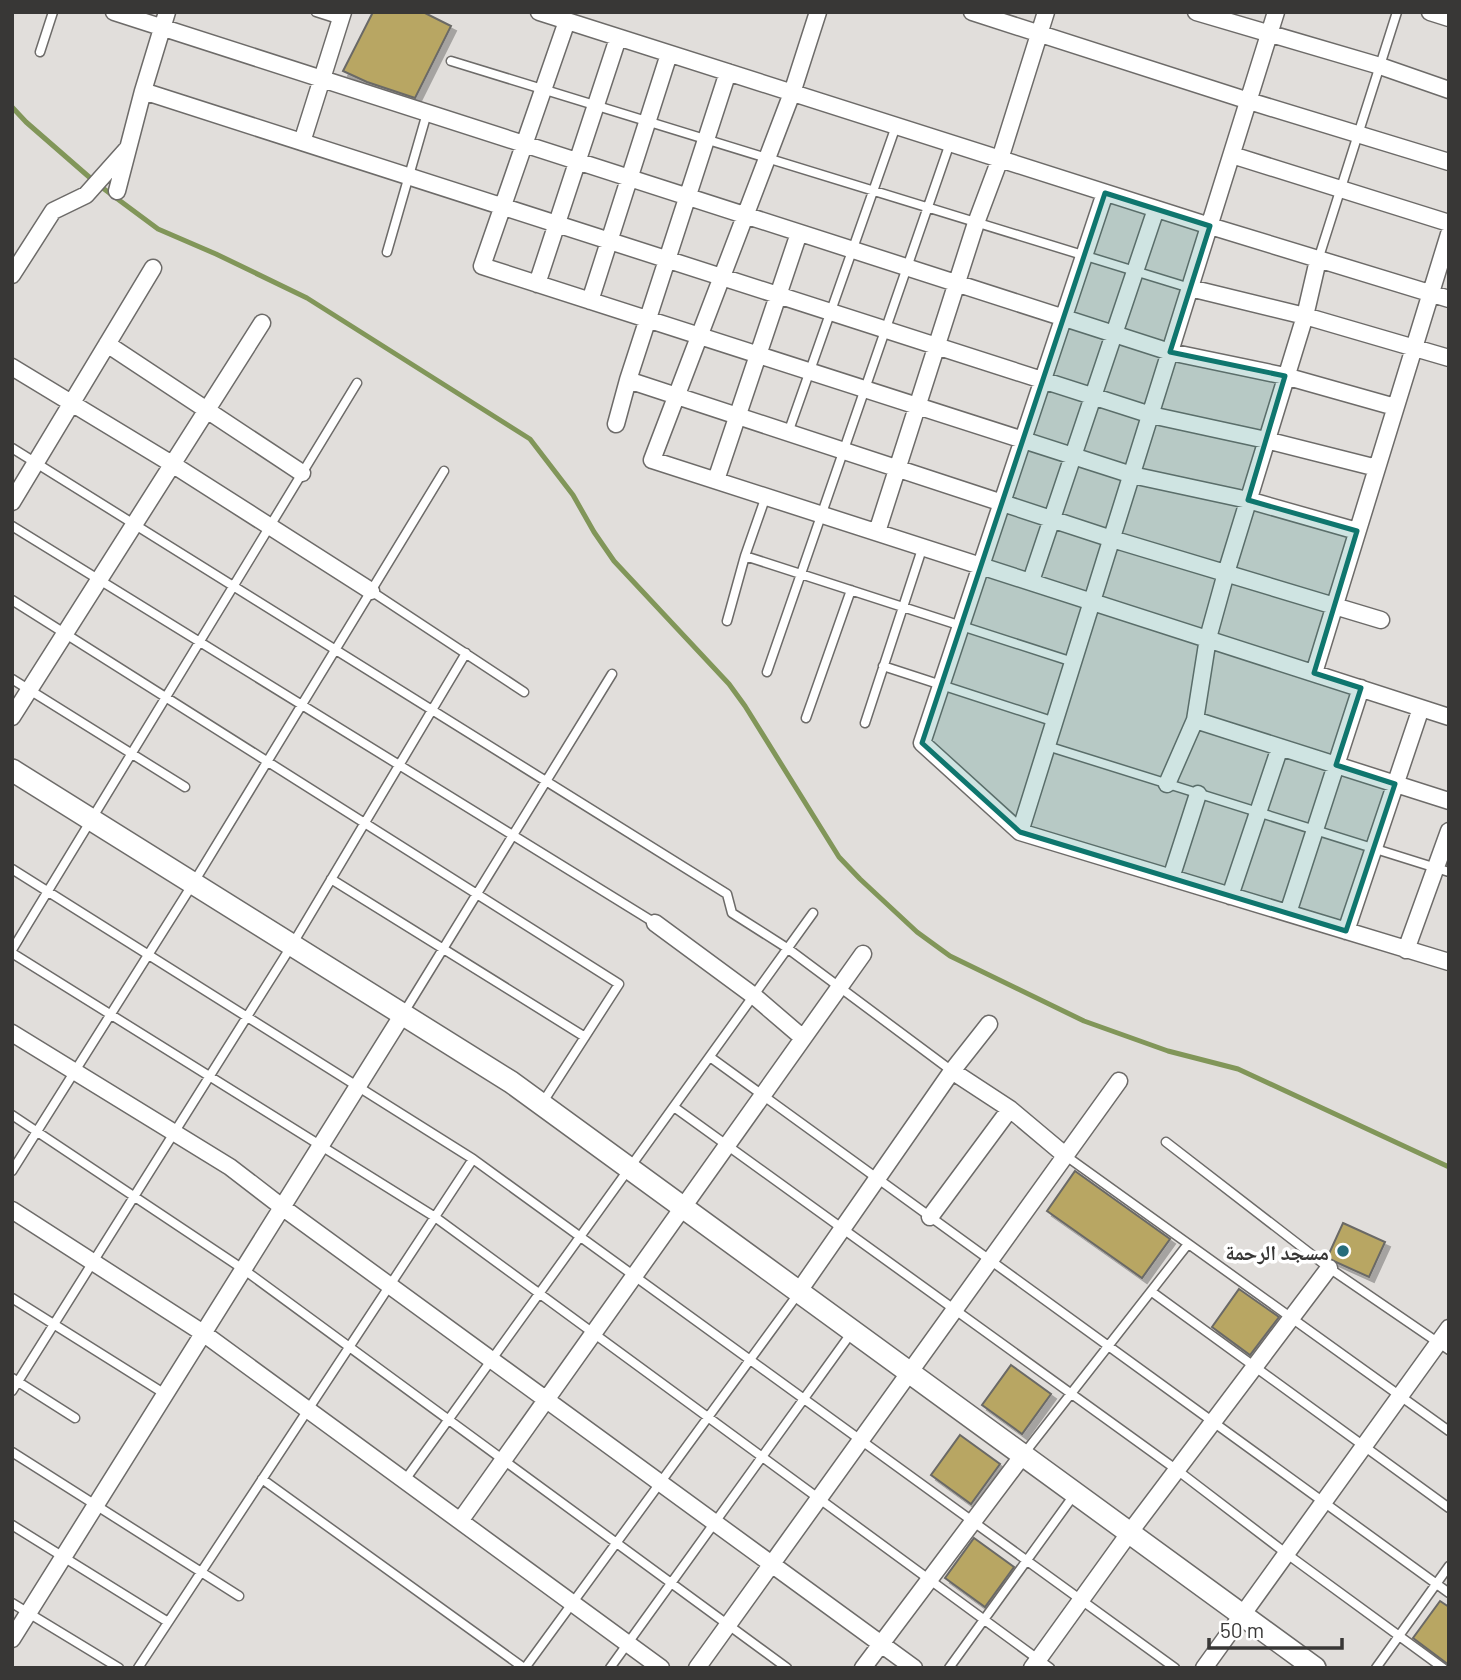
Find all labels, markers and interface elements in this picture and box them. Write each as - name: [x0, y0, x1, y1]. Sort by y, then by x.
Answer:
- place label: مسجد الرحمة: [1225, 1239, 1329, 1265]
- marker: مسجد الرحمة: [1335, 1243, 1351, 1259]
- scale bar: [1209, 1606, 1342, 1650]
- text: 50 m: [1220, 1617, 1264, 1642]

